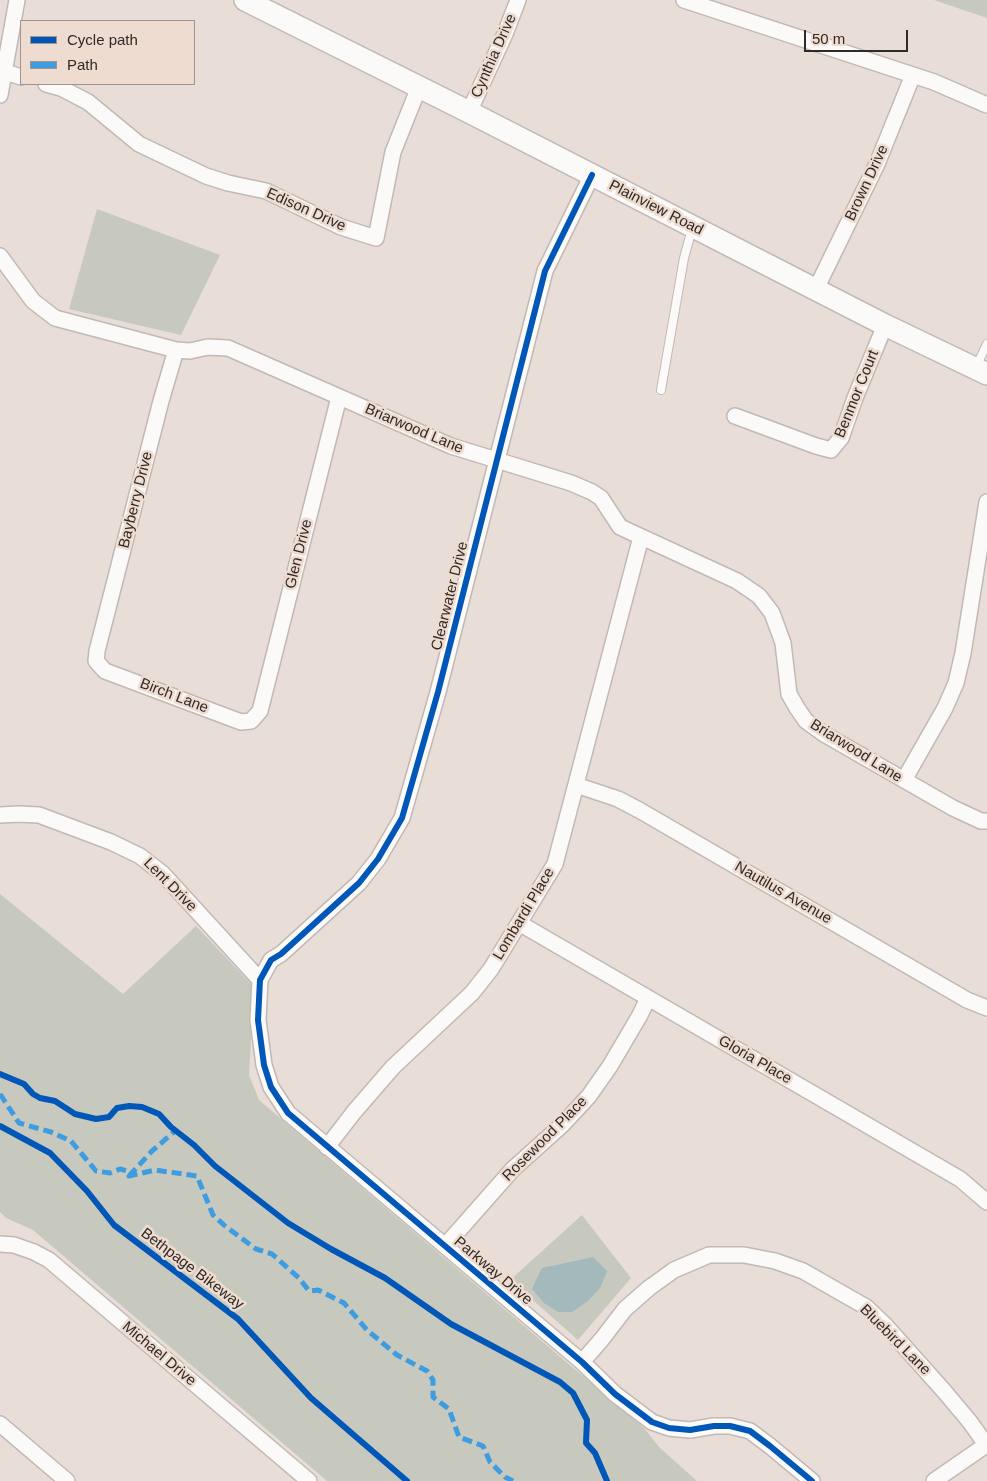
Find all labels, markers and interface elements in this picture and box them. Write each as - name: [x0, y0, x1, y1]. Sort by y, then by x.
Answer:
- street label: Cynthia Drive: [467, 11, 521, 101]
- legend: [20, 20, 195, 85]
- scale bar: [807, 20, 911, 52]
- text: 50 m: [812, 30, 845, 47]
- text: Cycle path: [67, 31, 138, 48]
- text: Path: [67, 56, 98, 73]
- street label: Brown Drive: [842, 142, 892, 224]
- street label: Plainview Road: [606, 177, 706, 239]
- street label: Edison Drive: [263, 184, 349, 236]
- street label: Benmor Court: [831, 347, 883, 441]
- street label: Briarwood Lane: [362, 400, 466, 458]
- street label: Bayberry Drive: [115, 450, 157, 550]
- street label: Glen Drive: [282, 517, 316, 591]
- street label: Clearwater Drive: [428, 540, 472, 652]
- street label: Birch Lane: [137, 675, 211, 717]
- street label: Briarwood Lane: [807, 716, 905, 786]
- street label: Lent Drive: [139, 854, 201, 916]
- street label: Nautilus Avenue: [731, 858, 835, 928]
- street label: Lombardi Place: [489, 865, 559, 963]
- street label: Gloria Place: [715, 1032, 795, 1088]
- street label: Rosewood Place: [499, 1093, 591, 1185]
- street label: Bethpage Bikeway: [137, 1224, 247, 1314]
- street label: Parkway Drive: [450, 1233, 536, 1309]
- street label: Bluebird Lane: [856, 1301, 934, 1379]
- street label: Michael Drive: [118, 1318, 200, 1390]

